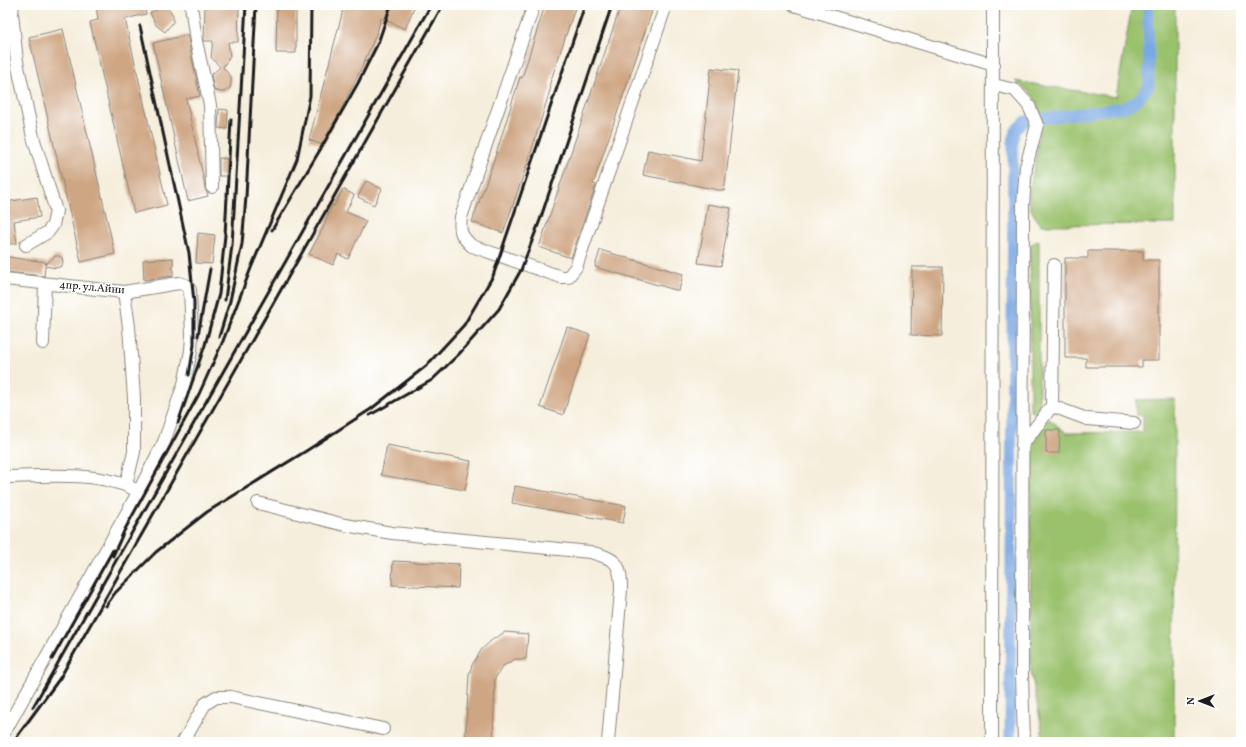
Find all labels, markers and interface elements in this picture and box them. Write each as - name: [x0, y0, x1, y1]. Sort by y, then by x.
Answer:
- street label: 4пр. ул.Айни: [59, 278, 126, 298]
- north arrow: [1180, 681, 1220, 721]
- text: N: [1184, 697, 1199, 705]

